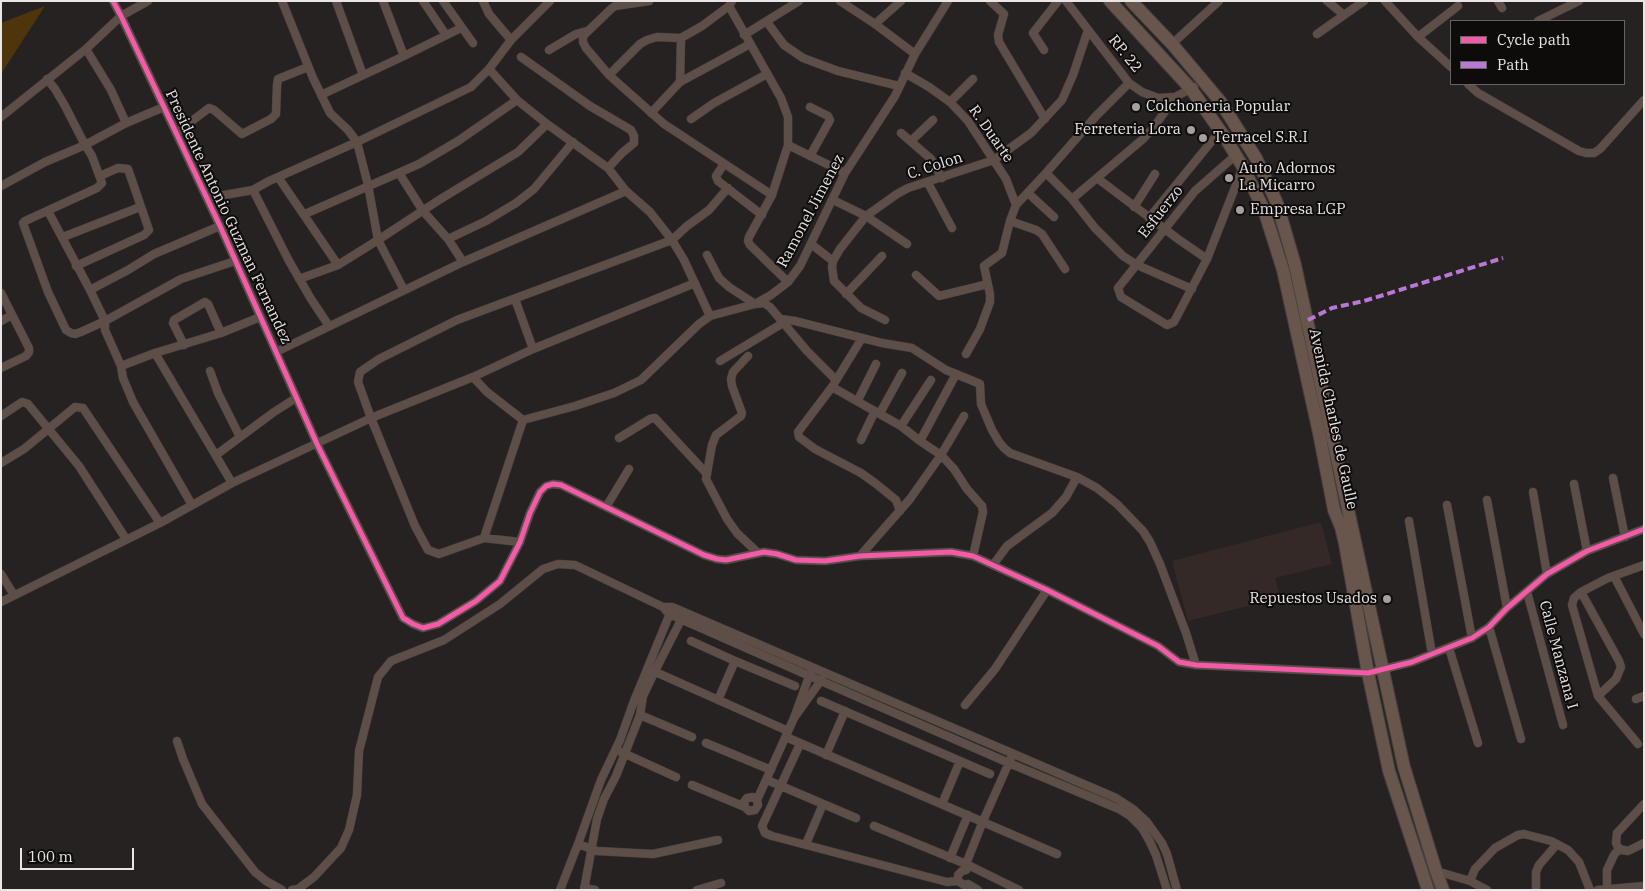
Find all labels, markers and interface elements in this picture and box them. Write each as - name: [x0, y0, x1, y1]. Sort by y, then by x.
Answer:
- legend: [1450, 20, 1625, 85]
- text: Cycle path: [1497, 30, 1570, 49]
- street label: RP. 22: [1104, 32, 1146, 76]
- text: Path: [1497, 55, 1529, 74]
- street label: Presidente Antonio Guzman Fernandez: [161, 87, 295, 347]
- place label: Colchoneria Popular: [1146, 98, 1290, 116]
- marker: Colchoneria Popular: [1130, 101, 1142, 113]
- street label: R. Duarte: [965, 102, 1017, 166]
- place label: Ferreteria Lora: [1074, 121, 1181, 139]
- marker: Ferreteria Lora: [1185, 124, 1197, 136]
- place label: Terracel S.R.I: [1213, 129, 1308, 147]
- marker: Terracel S.R.I: [1197, 132, 1209, 144]
- street label: C. Colon: [905, 149, 965, 183]
- street label: Ramonel Jimenez: [774, 151, 848, 271]
- place label: Auto Adornos La Micarro: [1239, 160, 1335, 195]
- marker: Auto Adornos La Micarro: [1223, 172, 1235, 184]
- street label: Esfuerzo: [1135, 182, 1187, 242]
- place label: Empresa LGP: [1250, 201, 1346, 219]
- marker: Empresa LGP: [1234, 204, 1246, 216]
- street label: Avenida Charles de Gaulle: [1305, 327, 1361, 511]
- place label: Repuestos Usados: [1250, 590, 1377, 608]
- marker: Repuestos Usados: [1381, 593, 1393, 605]
- street label: Calle Manzana I: [1535, 599, 1581, 711]
- scale bar: [22, 838, 136, 870]
- text: 100 m: [28, 847, 73, 866]

